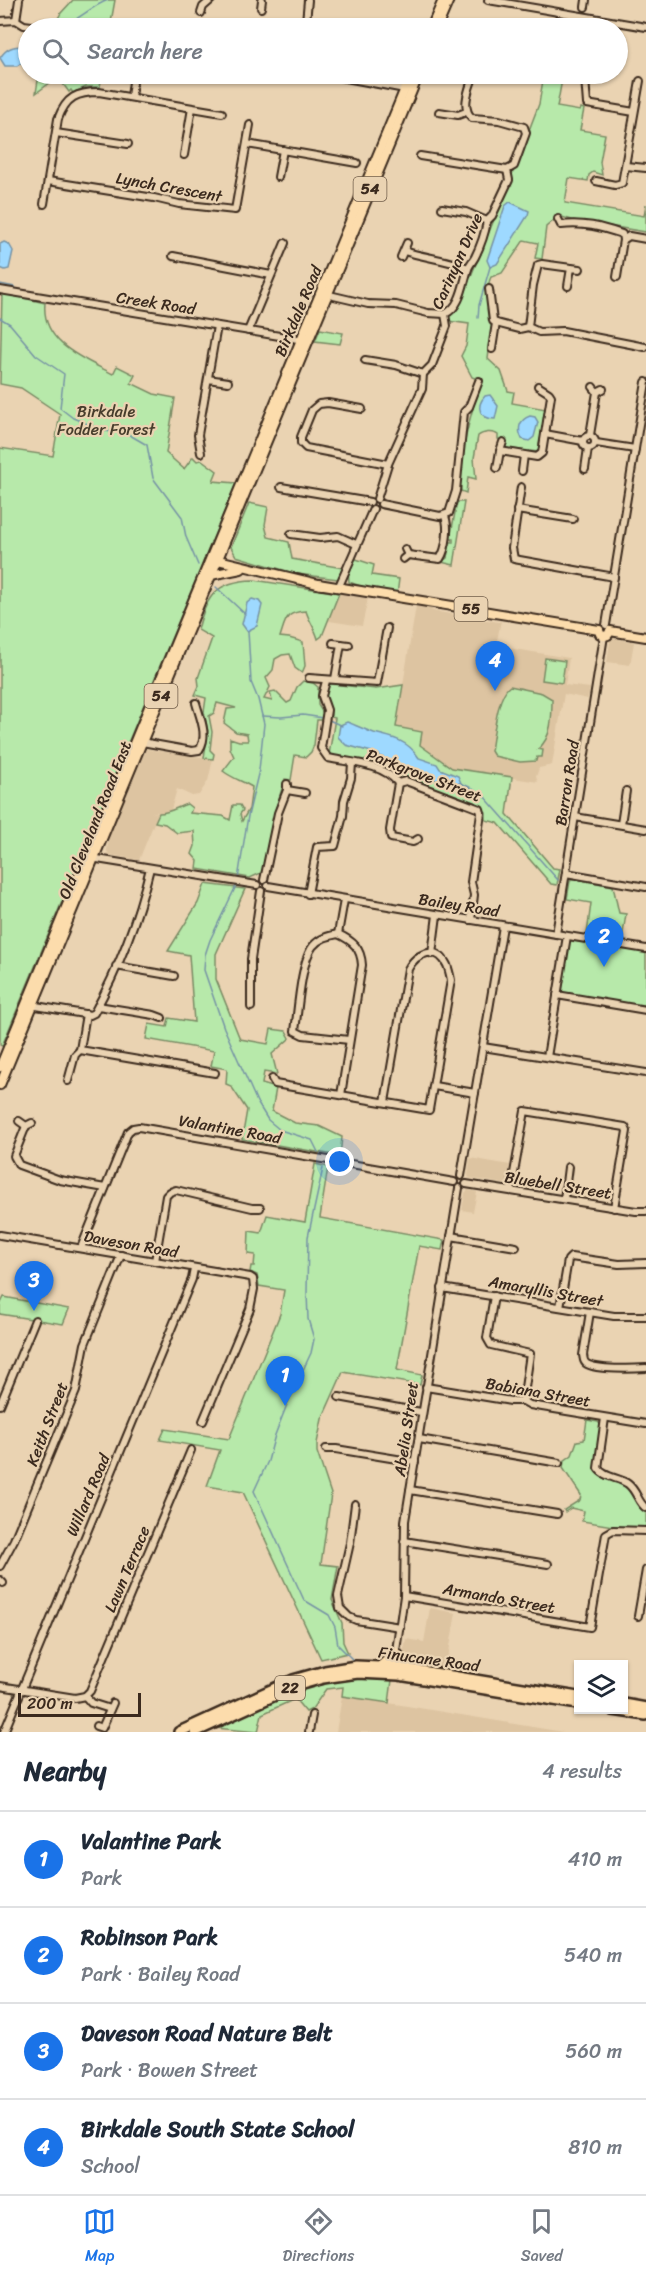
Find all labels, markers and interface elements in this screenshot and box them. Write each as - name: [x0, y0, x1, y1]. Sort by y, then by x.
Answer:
- search box: [18, 18, 628, 84]
- text: Search here: [87, 32, 203, 71]
- icon: search: [39, 35, 72, 68]
- street label: Lynch Crescent: [114, 163, 225, 211]
- road number: 54: [354, 177, 386, 201]
- street label: Carinyan Drive: [423, 208, 491, 314]
- street label: Birkdale Road: [266, 259, 331, 361]
- street label: Creek Road: [114, 282, 199, 324]
- park label: Birkdale Fodder Forest: [57, 397, 155, 444]
- road number: 55: [454, 597, 488, 621]
- pin: 4: [476, 642, 514, 691]
- road number: 54: [144, 684, 178, 708]
- street label: Old Cleveland Road East: [50, 736, 140, 904]
- street label: Barron Road: [546, 737, 588, 828]
- street label: Parkgrove Street: [362, 740, 486, 810]
- street label: Bailey Road: [416, 884, 503, 926]
- pin: 2: [584, 918, 624, 967]
- street label: Valantine Road: [176, 1106, 285, 1153]
- your location: [325, 1147, 354, 1176]
- street label: Bluebell Street: [502, 1162, 614, 1208]
- street label: Daveson Road: [81, 1221, 182, 1267]
- pin: 3: [15, 1262, 54, 1311]
- street label: Amaryllis Street: [485, 1266, 606, 1315]
- pin: 1: [266, 1356, 304, 1406]
- street label: Babiana Street: [483, 1369, 593, 1415]
- street label: Keith Street: [18, 1378, 76, 1470]
- street label: Abelia Street: [385, 1380, 427, 1479]
- street label: Willard Road: [58, 1448, 119, 1541]
- street label: Lawn Terrace: [96, 1521, 158, 1617]
- street label: Armando Street: [440, 1574, 557, 1622]
- street label: Finucane Road: [377, 1638, 483, 1681]
- map controls: [574, 1660, 628, 1714]
- button: layers: [574, 1660, 628, 1714]
- road number: 22: [275, 1676, 305, 1700]
- text: 200 m: [27, 1689, 73, 1718]
- scale bar: [18, 1690, 141, 1718]
- text: Nearby: [24, 1748, 106, 1794]
- text: 4 results: [542, 1754, 622, 1789]
- text: Valantine Park: [81, 1822, 222, 1861]
- text: 1: [39, 1842, 48, 1877]
- text: 410 m: [568, 1842, 622, 1877]
- text: Park: [81, 1861, 122, 1896]
- text: Robinson Park: [81, 1918, 218, 1957]
- text: 2: [38, 1938, 49, 1973]
- text: 540 m: [564, 1938, 622, 1973]
- text: Park · Bailey Road: [81, 1957, 240, 1992]
- text: Daveson Road Nature Belt: [81, 2014, 333, 2053]
- text: 3: [38, 2034, 49, 2069]
- text: 560 m: [565, 2034, 622, 2069]
- text: Park · Bowen Street: [81, 2053, 258, 2088]
- text: Birkdale South State School: [81, 2110, 354, 2149]
- text: 4: [37, 2130, 50, 2165]
- text: 810 m: [568, 2130, 622, 2165]
- text: School: [81, 2149, 140, 2184]
- tab: Map: [83, 2205, 116, 2270]
- tab: Directions: [283, 2205, 354, 2270]
- tab: Saved: [521, 2205, 563, 2270]

